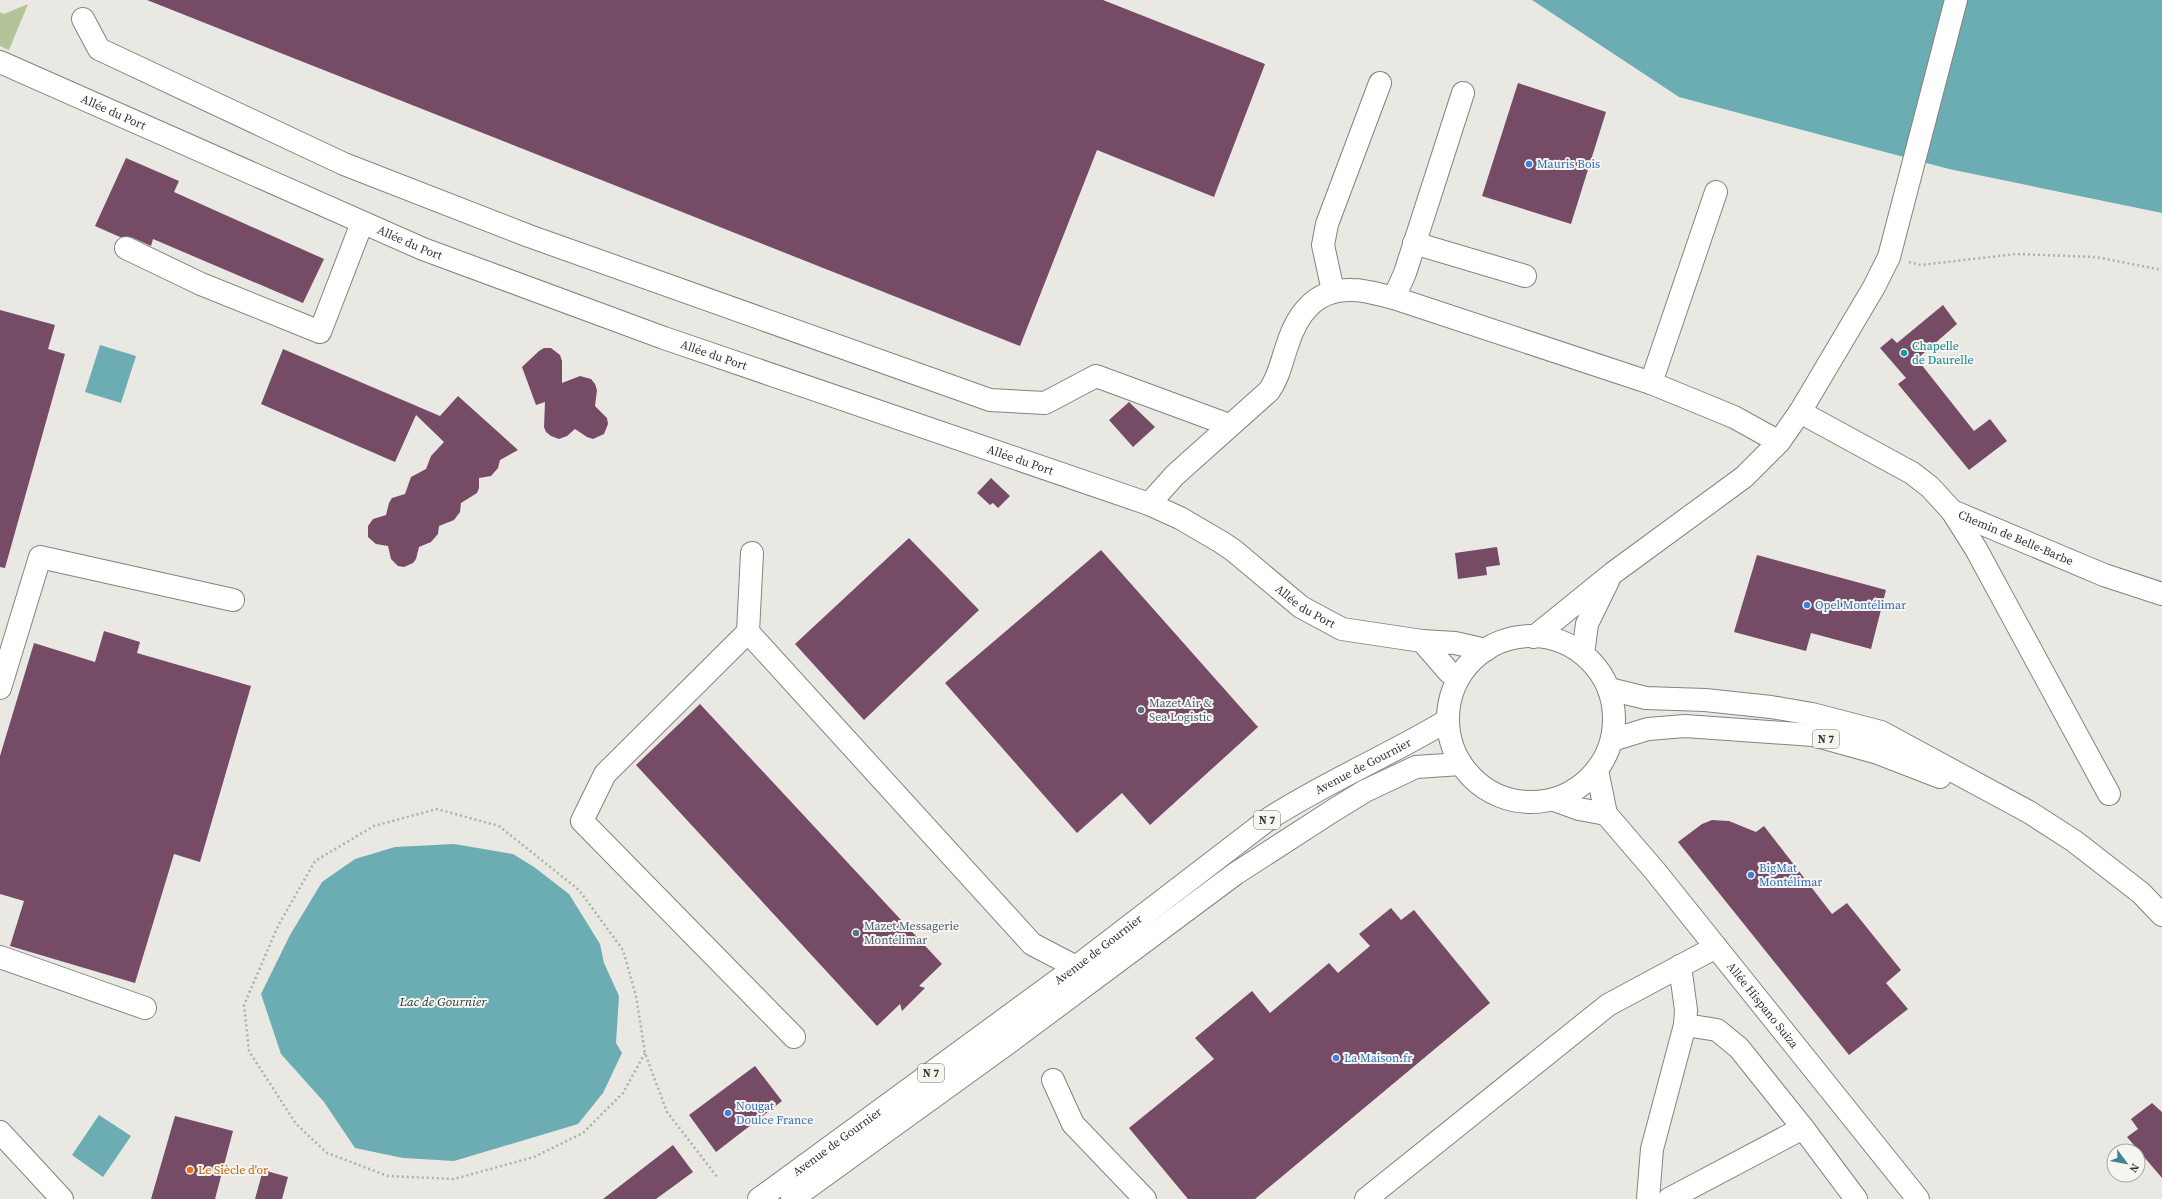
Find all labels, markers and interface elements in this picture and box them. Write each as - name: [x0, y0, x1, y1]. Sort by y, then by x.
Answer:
- street label: Allée du Port: [78, 91, 148, 134]
- place label: Mauris Bois: [1537, 156, 1600, 172]
- marker: Mauris Bois: [1524, 159, 1534, 169]
- street label: Allée du Port: [375, 222, 445, 264]
- street label: Allée du Port: [678, 336, 749, 374]
- place label: Chapelle de Daurelle: [1912, 338, 1974, 368]
- marker: Chapelle de Daurelle: [1899, 348, 1909, 358]
- street label: Allée du Port: [985, 441, 1056, 479]
- street label: Chemin de Belle-Barbe: [1956, 506, 2076, 569]
- street label: Allée du Port: [1272, 581, 1338, 632]
- place label: Opel Montélimar: [1815, 597, 1906, 613]
- marker: Opel Montélimar: [1802, 600, 1812, 610]
- place label: Mazet Air & Sea Logistic: [1149, 695, 1212, 725]
- marker: Mazet Air & Sea Logistic: [1136, 705, 1146, 715]
- road number: N 7: [1813, 730, 1839, 748]
- street label: Avenue de Gournier: [1312, 734, 1414, 798]
- road number: N 7: [1254, 811, 1280, 829]
- place label: BigMat Montélimar: [1759, 860, 1822, 890]
- marker: BigMat Montélimar: [1746, 870, 1756, 880]
- street label: Avenue de Gournier: [1051, 911, 1146, 988]
- place label: Mazet Messagerie Montélimar: [864, 918, 959, 948]
- marker: Mazet Messagerie Montélimar: [851, 928, 861, 938]
- street label: Allée Hispano Suiza: [1723, 959, 1803, 1052]
- water label: Lac de Gournier: [399, 993, 487, 1010]
- place label: La Maison.fr: [1344, 1050, 1412, 1066]
- marker: La Maison.fr: [1331, 1053, 1341, 1063]
- road number: N 7: [918, 1064, 944, 1082]
- place label: Nougat Doulce France: [736, 1098, 813, 1128]
- street label: Avenue de Gournier: [789, 1104, 885, 1180]
- marker: Nougat Doulce France: [723, 1108, 733, 1118]
- north arrow: [2106, 1143, 2146, 1183]
- text: N: [2126, 1161, 2143, 1175]
- place label: Le Siècle d'or: [198, 1162, 268, 1178]
- marker: Le Siècle d'or: [185, 1165, 195, 1175]

